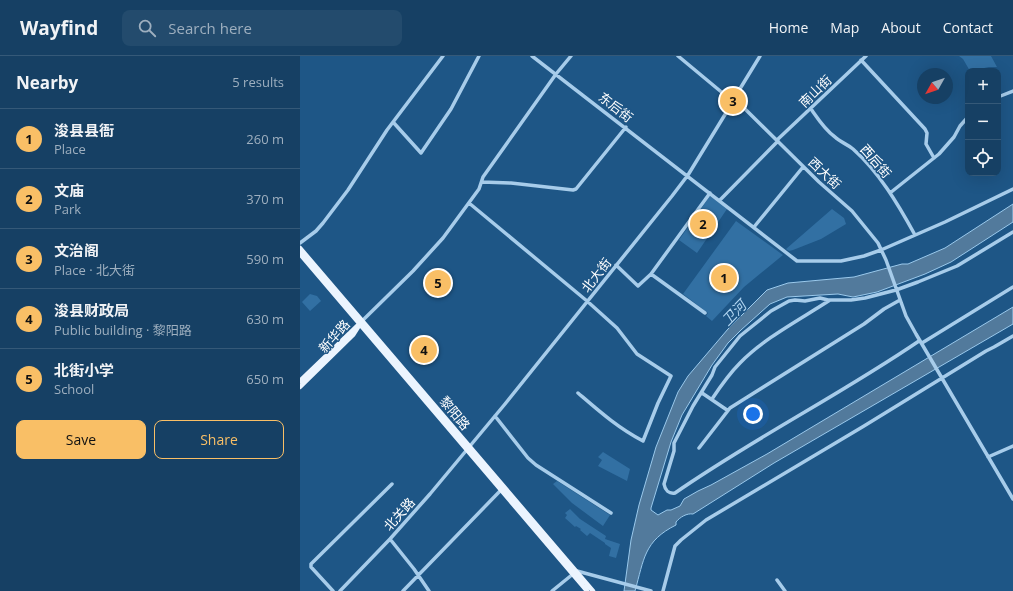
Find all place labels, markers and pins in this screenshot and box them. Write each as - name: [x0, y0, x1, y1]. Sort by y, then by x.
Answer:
- pin: 3: [720, 86, 746, 116]
- pin: 2: [690, 209, 716, 239]
- pin: 1: [711, 263, 737, 293]
- pin: 5: [425, 268, 451, 298]
- pin: 4: [411, 335, 437, 365]

